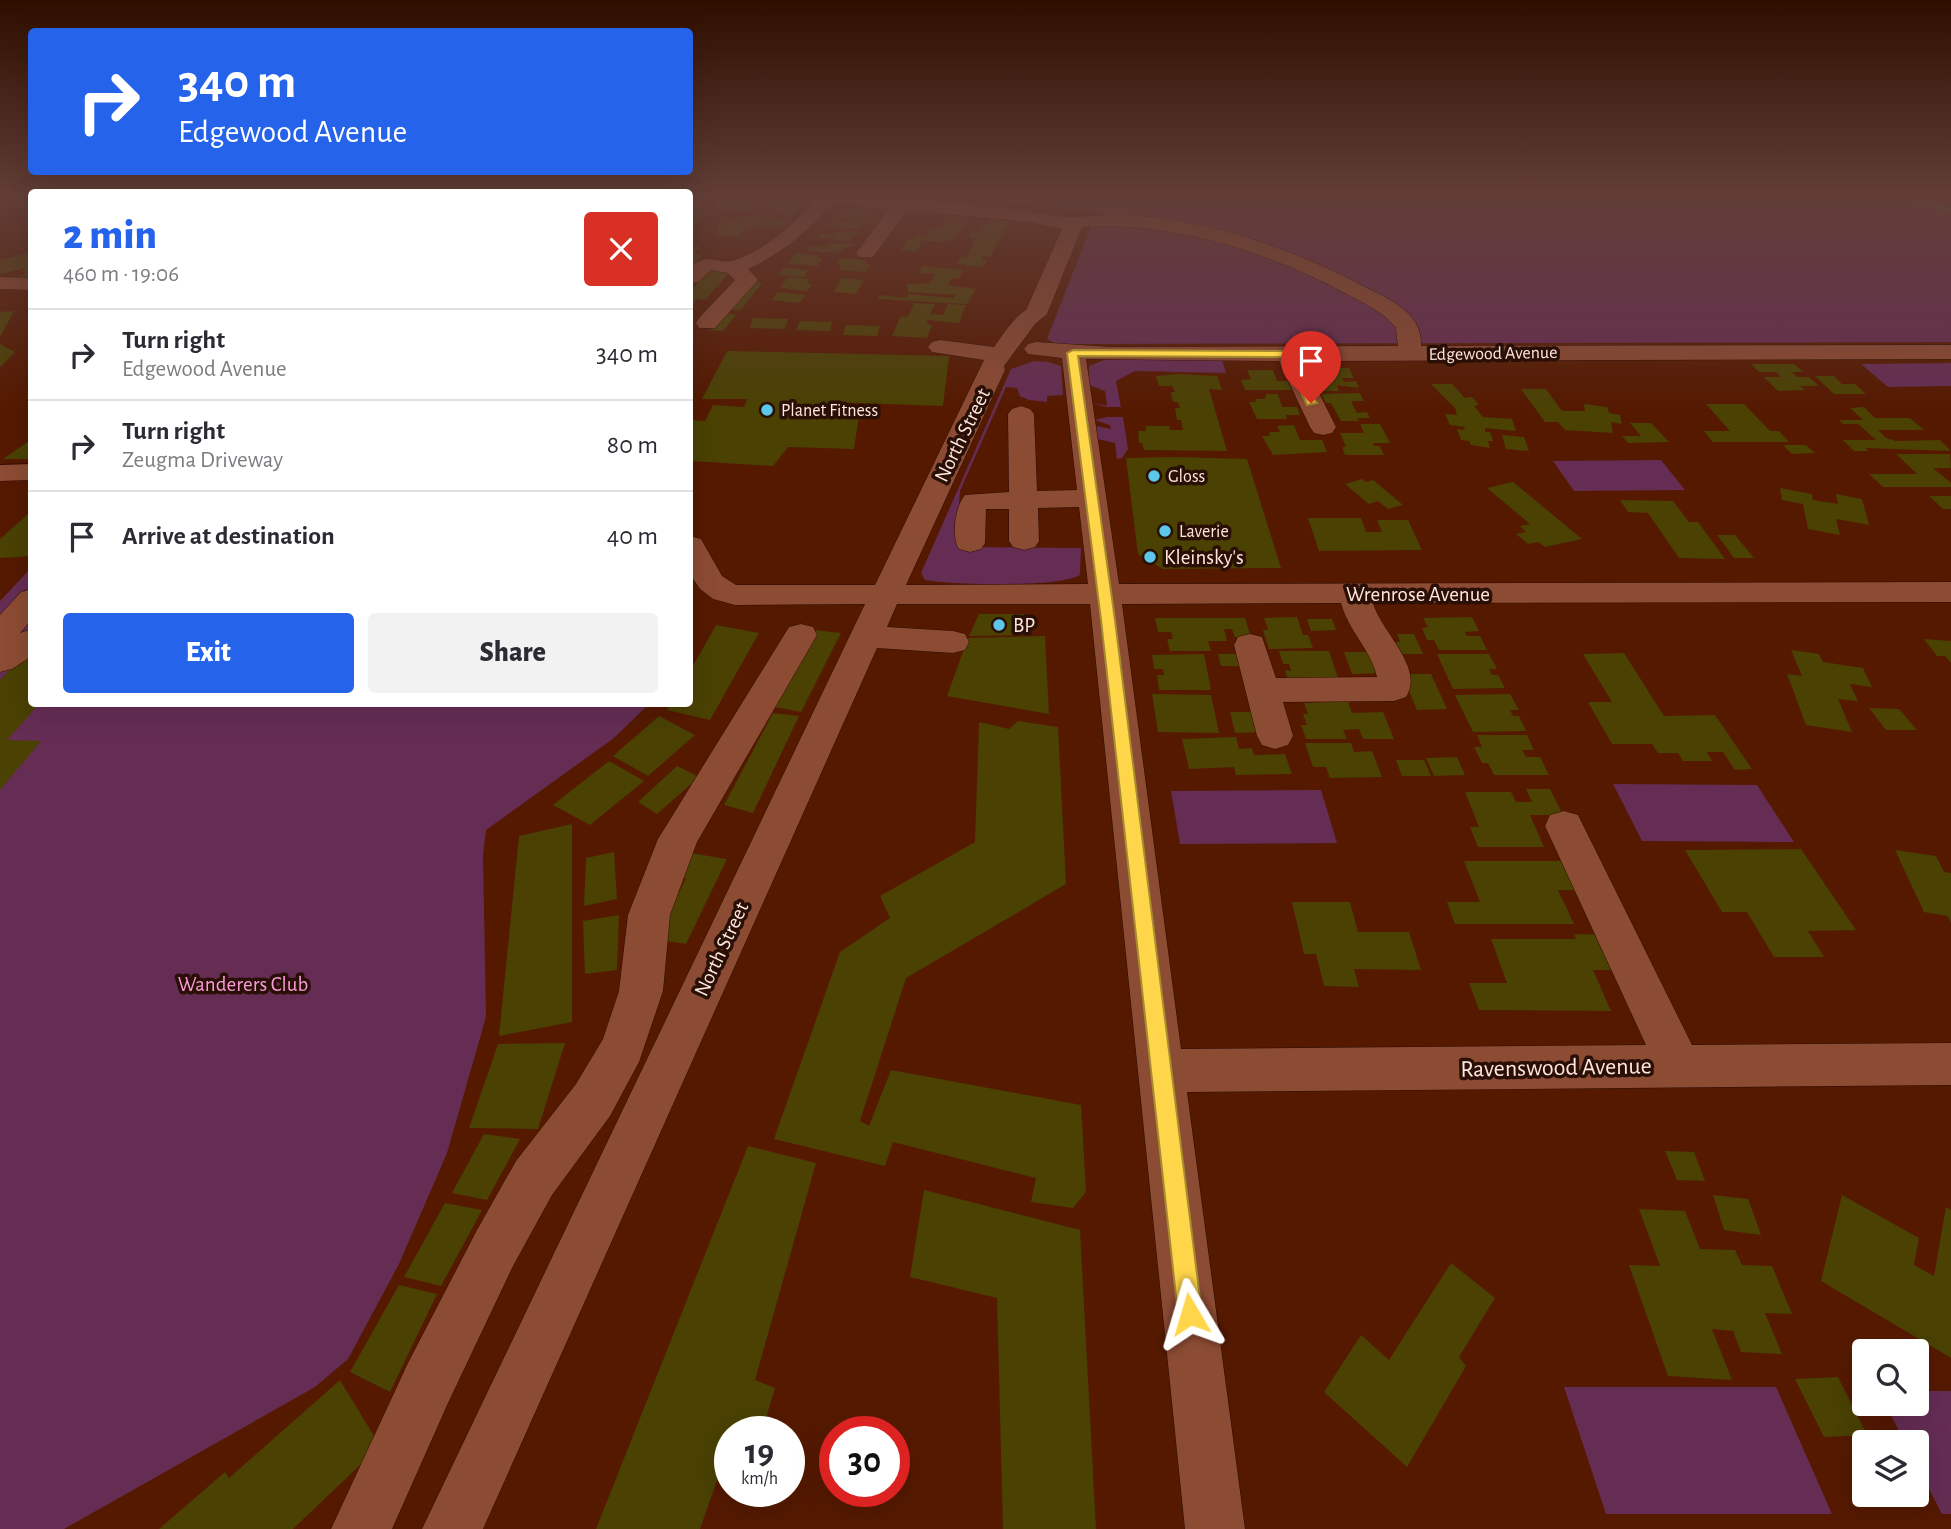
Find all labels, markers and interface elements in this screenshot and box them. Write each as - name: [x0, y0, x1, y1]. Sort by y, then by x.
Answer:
- icon: right: [63, 56, 154, 147]
- text: 340 m: [178, 58, 296, 107]
- text: Edgewood Avenue: [178, 116, 407, 148]
- button: close: [584, 212, 658, 286]
- text: 2 min: [63, 214, 157, 256]
- text: 460 m · 19:06: [63, 263, 179, 286]
- text: Turn right: [122, 327, 225, 353]
- pin: [1281, 331, 1341, 403]
- icon: right: [63, 336, 101, 374]
- text: 340 m: [596, 341, 658, 367]
- icon: arrive: [1292, 342, 1330, 380]
- street label: Edgewood Avenue: [1428, 344, 1558, 364]
- text: Edgewood Avenue: [122, 358, 287, 381]
- street label: North Street: [931, 385, 994, 485]
- marker: Planet Fitness: [759, 402, 775, 418]
- place label: Planet Fitness: [781, 402, 878, 420]
- text: Turn right: [122, 418, 225, 444]
- icon: right: [63, 427, 101, 465]
- text: 80 m: [607, 432, 658, 458]
- text: Zeugma Driveway: [122, 449, 283, 472]
- marker: Gloss: [1146, 468, 1162, 484]
- place label: Gloss: [1168, 468, 1205, 486]
- icon: arrive: [63, 518, 101, 556]
- text: Arrive at destination: [122, 523, 335, 549]
- text: 40 m: [607, 523, 658, 549]
- marker: Laverie: [1157, 523, 1173, 539]
- place label: Laverie: [1179, 523, 1229, 541]
- place label: Kleinsky's: [1164, 547, 1244, 568]
- marker: Kleinsky's: [1142, 549, 1158, 565]
- street label: Wrenrose Avenue: [1346, 584, 1490, 605]
- button: Exit: [63, 613, 354, 693]
- button: Share: [368, 613, 658, 693]
- place label: BP: [1013, 615, 1035, 636]
- marker: BP: [991, 617, 1007, 633]
- street label: North Street: [691, 899, 753, 1000]
- park label: Wanderers Club: [178, 974, 308, 995]
- street label: Ravenswood Avenue: [1460, 1054, 1652, 1082]
- position arrow: [1153, 1277, 1227, 1351]
- map controls: [1852, 1339, 1929, 1507]
- button: search: [1852, 1339, 1929, 1416]
- speed limit sign: 30: [819, 1416, 910, 1507]
- button: layers: [1852, 1430, 1929, 1507]
- text: 19: [745, 1435, 774, 1470]
- text: km/h: [741, 1470, 778, 1488]

